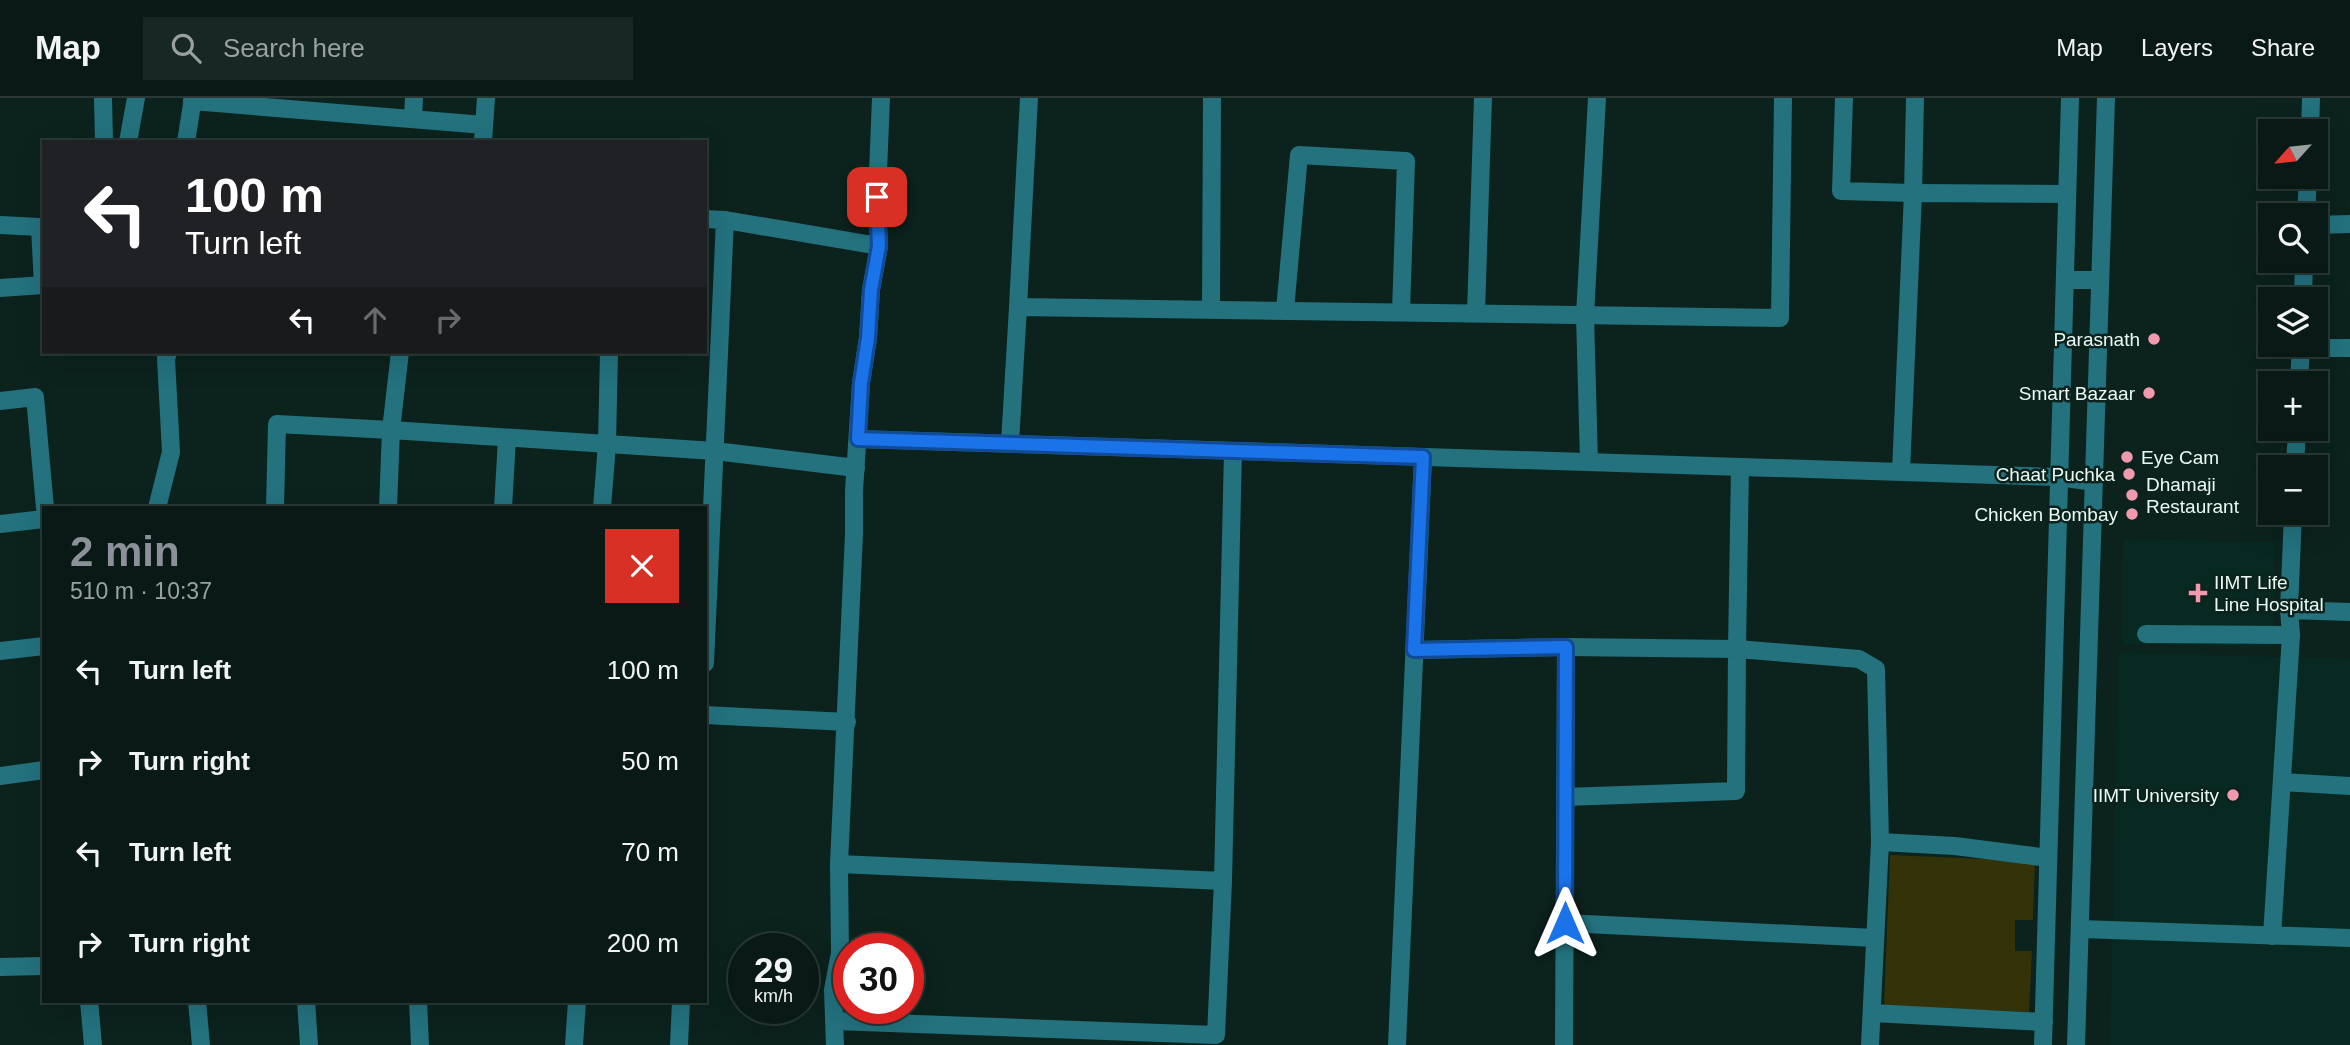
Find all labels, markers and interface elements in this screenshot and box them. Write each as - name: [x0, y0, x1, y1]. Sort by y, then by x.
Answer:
- search box: [143, 17, 633, 80]
- text: Map: [35, 29, 101, 66]
- icon: search: [167, 29, 205, 67]
- text: Search here: [223, 33, 365, 63]
- text: Map: [2056, 34, 2103, 61]
- text: Layers: [2141, 34, 2213, 61]
- text: Share: [2251, 34, 2315, 61]
- north arrow: [2258, 119, 2328, 189]
- map controls: [2258, 119, 2328, 525]
- pin: [847, 167, 907, 227]
- icon: left: [70, 168, 161, 259]
- text: 100 m: [185, 168, 324, 222]
- icon: arrive: [858, 178, 896, 216]
- button: search: [2258, 203, 2328, 273]
- text: Turn left: [185, 225, 301, 261]
- button: layers: [2258, 287, 2328, 357]
- icon: left: [283, 301, 321, 339]
- icon: ahead: [356, 301, 394, 339]
- icon: right: [429, 301, 467, 339]
- place label: Parasnath: [2053, 329, 2140, 350]
- marker: Parasnath: [2146, 331, 2162, 347]
- button: +: [2258, 371, 2328, 441]
- place label: Smart Bazaar: [2019, 383, 2136, 404]
- marker: Smart Bazaar: [2141, 385, 2157, 401]
- place label: Eye Cam: [2141, 447, 2219, 468]
- marker: Eye Cam: [2119, 449, 2135, 465]
- button: −: [2258, 455, 2328, 525]
- place label: Chaat Puchka: [1996, 464, 2115, 485]
- marker: Chaat Puchka: [2121, 466, 2137, 482]
- place label: Dhamaji Restaurant: [2146, 474, 2240, 517]
- marker: Dhamaji Restaurant: [2124, 487, 2140, 503]
- place label: Chicken Bombay: [1974, 504, 2118, 525]
- marker: Chicken Bombay: [2124, 506, 2140, 522]
- text: 2 min: [70, 528, 180, 575]
- button: close: [605, 529, 679, 603]
- place label: IIMT Life Line Hospital: [2214, 572, 2324, 615]
- text: 510 m · 10:37: [70, 578, 212, 604]
- marker: IIMT Life Line Hospital: [2188, 583, 2208, 603]
- icon: left: [70, 652, 108, 690]
- text: Turn left: [129, 655, 231, 685]
- text: 100 m: [607, 655, 679, 685]
- icon: right: [70, 743, 108, 781]
- text: Turn right: [129, 746, 250, 776]
- text: 50 m: [621, 746, 679, 776]
- place label: IIMT University: [2093, 785, 2219, 806]
- marker: IIMT University: [2225, 787, 2241, 803]
- icon: left: [70, 834, 108, 872]
- text: Turn left: [129, 837, 231, 867]
- text: 70 m: [621, 837, 679, 867]
- position arrow: [1528, 886, 1602, 960]
- icon: right: [70, 925, 108, 963]
- text: Turn right: [129, 928, 250, 958]
- text: 200 m: [607, 928, 679, 958]
- speed limit sign: 30: [833, 933, 924, 1024]
- text: 29: [754, 950, 793, 989]
- text: km/h: [754, 986, 793, 1006]

